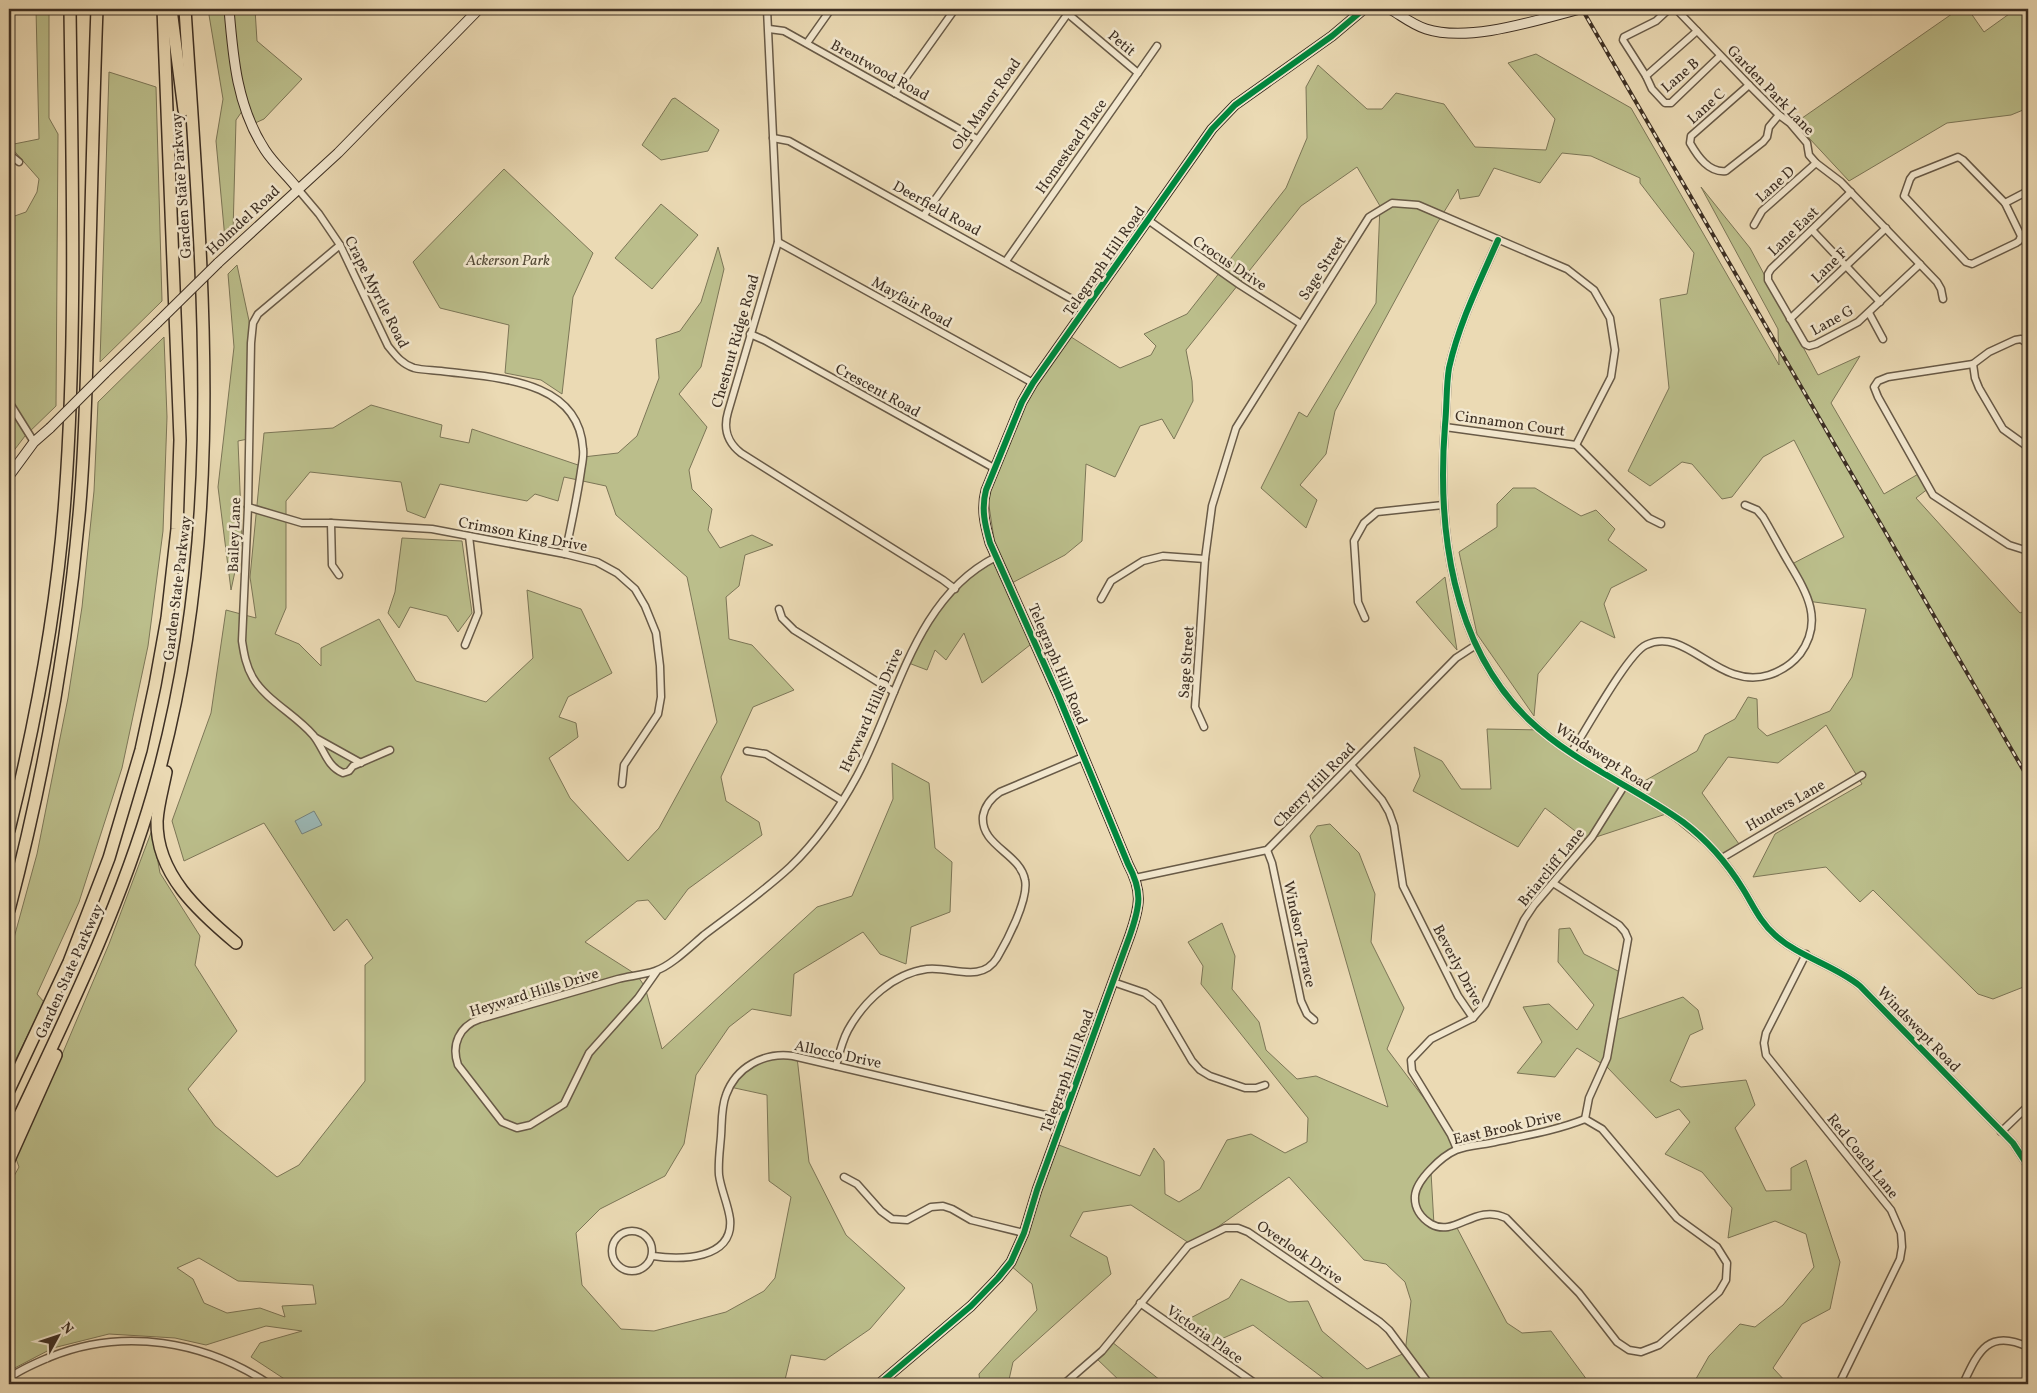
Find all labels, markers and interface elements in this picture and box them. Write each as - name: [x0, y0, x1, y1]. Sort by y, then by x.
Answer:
- street label: Petit: [1103, 26, 1139, 62]
- street label: Brentwood Road: [826, 36, 932, 107]
- street label: Garden Park Lane: [1721, 41, 1818, 141]
- street label: Old Manor Road: [948, 54, 1027, 155]
- street label: Lane B: [1657, 54, 1705, 99]
- street label: Lane C: [1683, 84, 1731, 130]
- street label: Homestead Place: [1032, 95, 1113, 199]
- street label: Garden State Parkway: [167, 113, 198, 259]
- street label: Lane D: [1752, 162, 1800, 208]
- street label: Deerfield Road: [888, 176, 984, 242]
- street label: Holmdel Road: [203, 181, 285, 261]
- street label: Telegraph Hill Road: [1059, 203, 1151, 321]
- street label: Lane East: [1764, 203, 1824, 262]
- street label: Crocus Drive: [1188, 232, 1270, 297]
- street label: Crape Myrtle Road: [338, 233, 413, 353]
- street label: Sage Street: [1295, 233, 1352, 305]
- street label: Lane F: [1807, 243, 1853, 289]
- park label: Ackerson Park: [465, 251, 550, 272]
- street label: Chestnut Ridge Road: [707, 272, 766, 411]
- street label: Mayfair Road: [867, 272, 955, 334]
- street label: Lane G: [1808, 301, 1858, 342]
- street label: Crescent Road: [831, 359, 924, 423]
- street label: Cinnamon Court: [1454, 406, 1566, 443]
- street label: Bailey Lane: [224, 497, 247, 573]
- street label: Crimson King Drive: [456, 513, 589, 558]
- street label: Garden State Parkway: [159, 515, 198, 662]
- street label: Telegraph Hill Road: [1022, 601, 1092, 728]
- street label: Sage Street: [1174, 625, 1201, 699]
- street label: Heyward Hills Drive: [836, 645, 909, 776]
- street label: Windswept Road: [1551, 719, 1656, 798]
- street label: Cherry Hill Road: [1269, 739, 1361, 833]
- street label: Hunters Lane: [1742, 775, 1829, 838]
- street label: Briarcliff Lane: [1514, 824, 1590, 912]
- street label: Windsor Terrace: [1277, 879, 1320, 990]
- street label: Garden State Parkway: [31, 901, 110, 1042]
- street label: Beverly Drive: [1426, 921, 1487, 1010]
- street label: Heyward Hills Drive: [467, 964, 602, 1023]
- street label: Windswept Road: [1871, 982, 1964, 1078]
- street label: Telegraph Hill Road: [1036, 1007, 1100, 1136]
- street label: Allocco Drive: [792, 1036, 883, 1075]
- street label: East Brook Drive: [1451, 1106, 1563, 1151]
- street label: Red Coach Lane: [1821, 1110, 1903, 1204]
- street label: Overlook Drive: [1252, 1217, 1347, 1290]
- street label: Victoria Place: [1161, 1301, 1247, 1370]
- north arrow: [32, 1310, 82, 1360]
- text: N: [56, 1319, 77, 1339]

